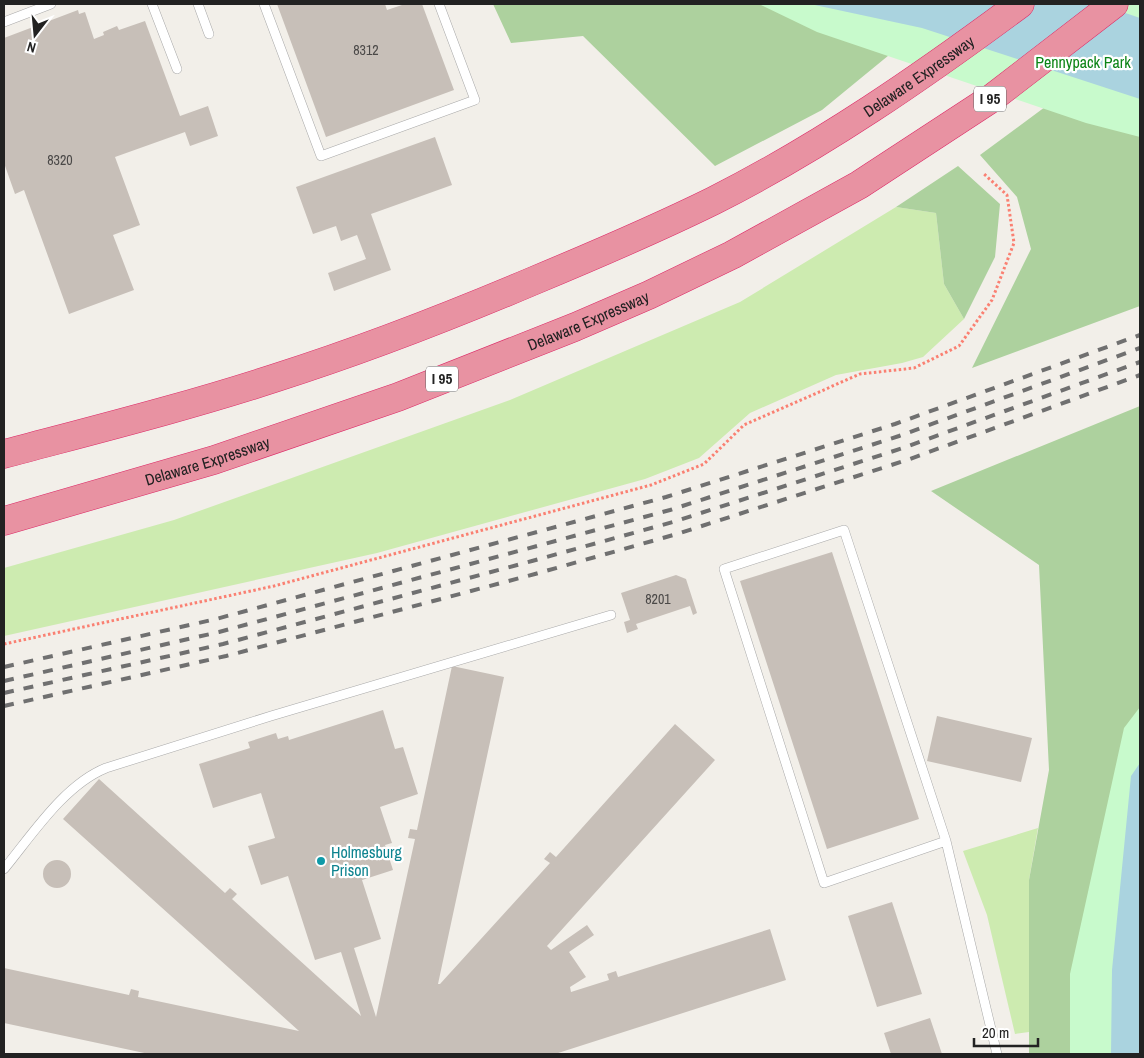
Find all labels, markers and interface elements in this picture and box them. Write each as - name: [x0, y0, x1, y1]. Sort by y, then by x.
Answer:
- north arrow: [10, 10, 60, 60]
- street label: Delaware Expressway: [859, 30, 979, 122]
- text: N: [25, 38, 38, 57]
- house number: 8312: [353, 41, 379, 59]
- park label: Pennypack Park: [1035, 51, 1131, 73]
- road number: I 95: [974, 86, 1006, 112]
- house number: 8320: [47, 151, 73, 169]
- street label: Delaware Expressway: [524, 285, 653, 356]
- road number: I 95: [426, 366, 458, 392]
- street label: Delaware Expressway: [142, 431, 273, 491]
- house number: 8201: [645, 590, 671, 608]
- place label: Holmesburg Prison: [331, 841, 402, 881]
- marker: Holmesburg Prison: [315, 855, 327, 867]
- scale bar: [974, 1016, 1038, 1048]
- text: 20 m: [982, 1022, 1009, 1043]

